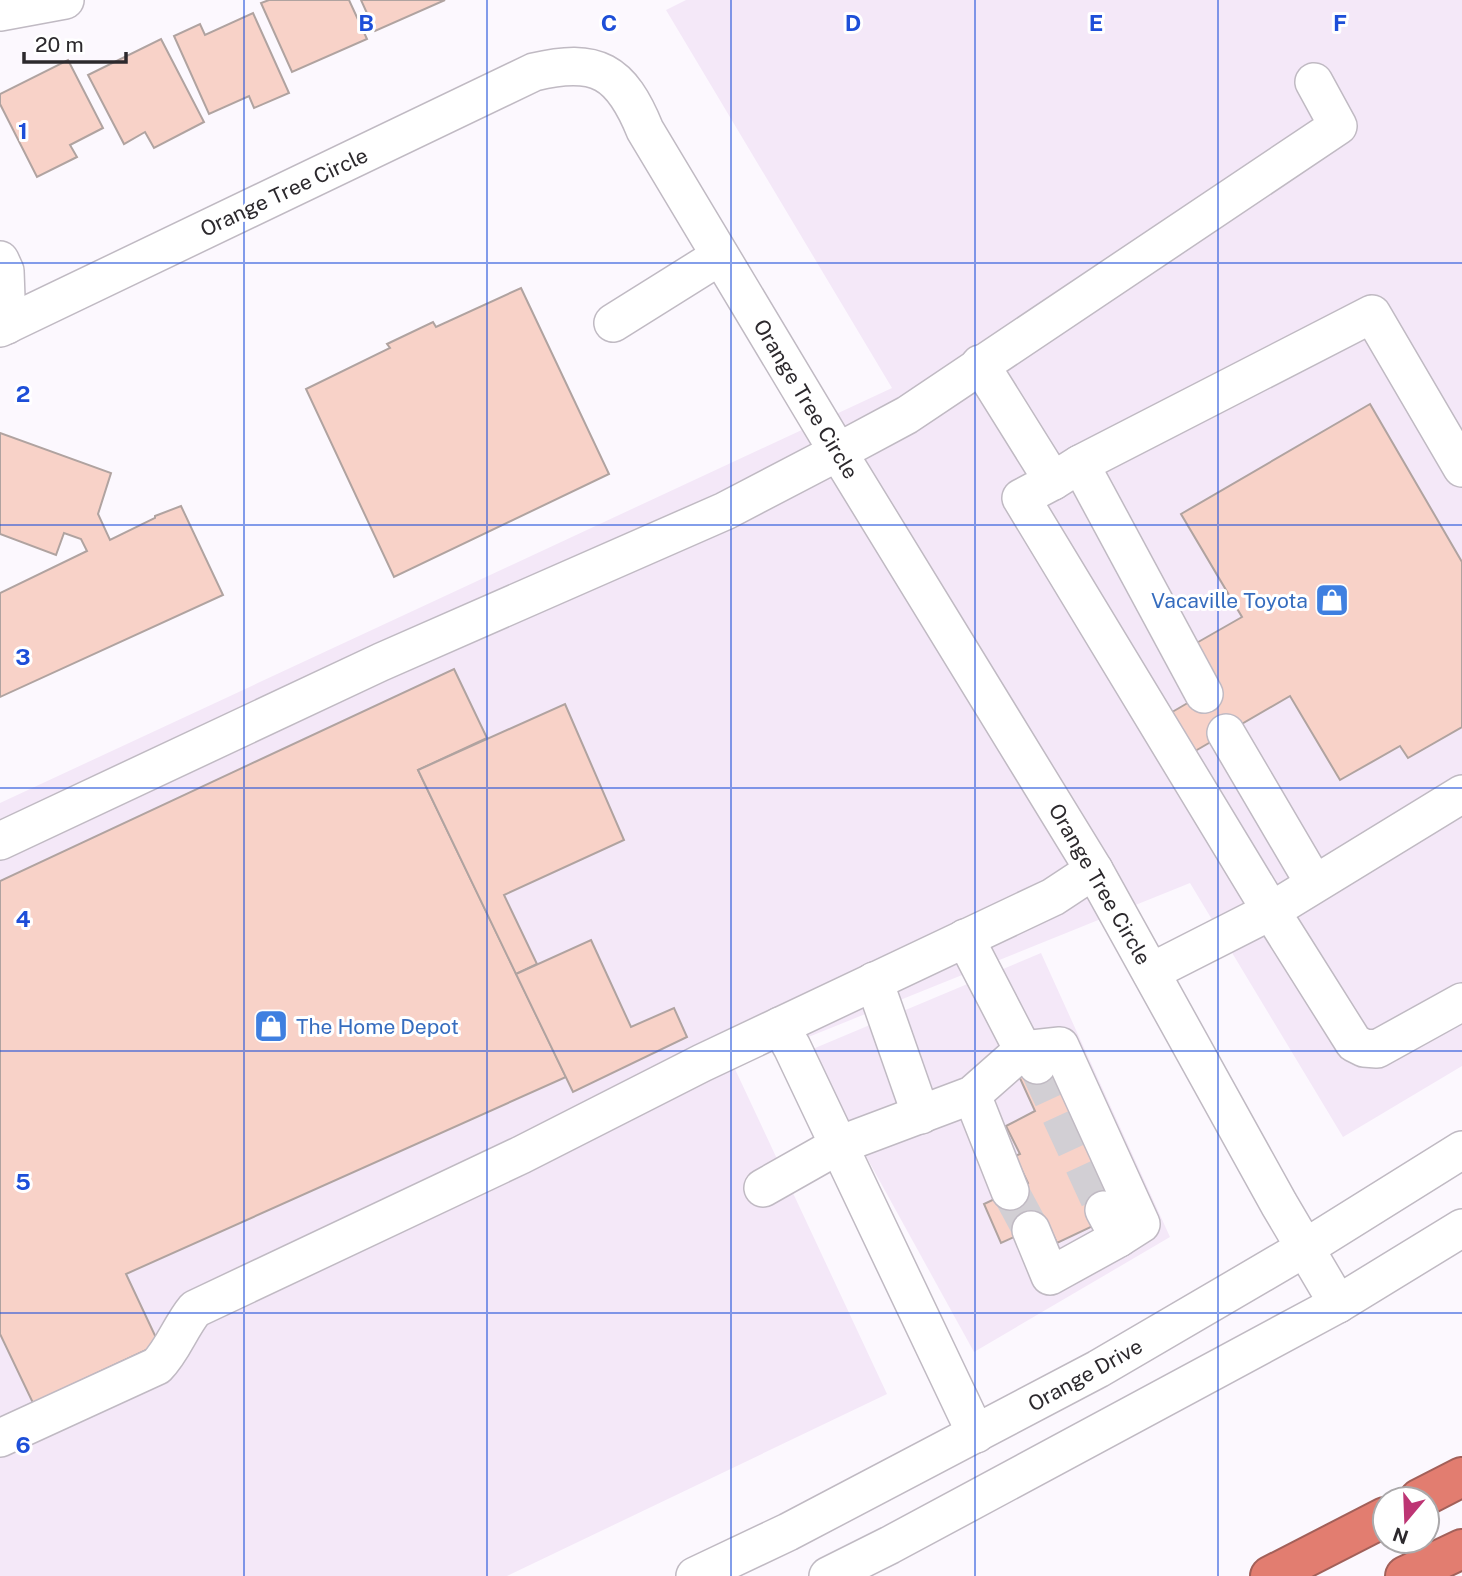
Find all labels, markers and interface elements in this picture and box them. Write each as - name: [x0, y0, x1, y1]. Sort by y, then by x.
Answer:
- text: B: [358, 9, 374, 36]
- text: C: [601, 9, 617, 36]
- text: D: [845, 9, 861, 36]
- text: E: [1089, 9, 1103, 36]
- text: F: [1333, 9, 1347, 36]
- scale bar: [24, 21, 126, 65]
- text: 20 m: [35, 32, 84, 57]
- text: 1: [18, 117, 28, 144]
- street label: Orange Tree Circle: [196, 142, 372, 242]
- street label: Orange Tree Circle: [748, 315, 864, 483]
- text: 2: [16, 380, 30, 407]
- shop icon: Vacaville Toyota: [1313, 581, 1351, 619]
- place label: Vacaville Toyota: [1151, 588, 1308, 613]
- text: 3: [15, 643, 31, 670]
- street label: Orange Tree Circle: [1044, 799, 1156, 969]
- text: 4: [15, 905, 31, 932]
- shop icon: The Home Depot: [252, 1007, 290, 1045]
- place label: The Home Depot: [296, 1014, 459, 1039]
- text: 5: [15, 1168, 31, 1195]
- street label: Orange Drive: [1024, 1333, 1146, 1417]
- text: 6: [15, 1431, 31, 1458]
- north arrow: [1371, 1485, 1441, 1555]
- text: N: [1390, 1523, 1411, 1549]

